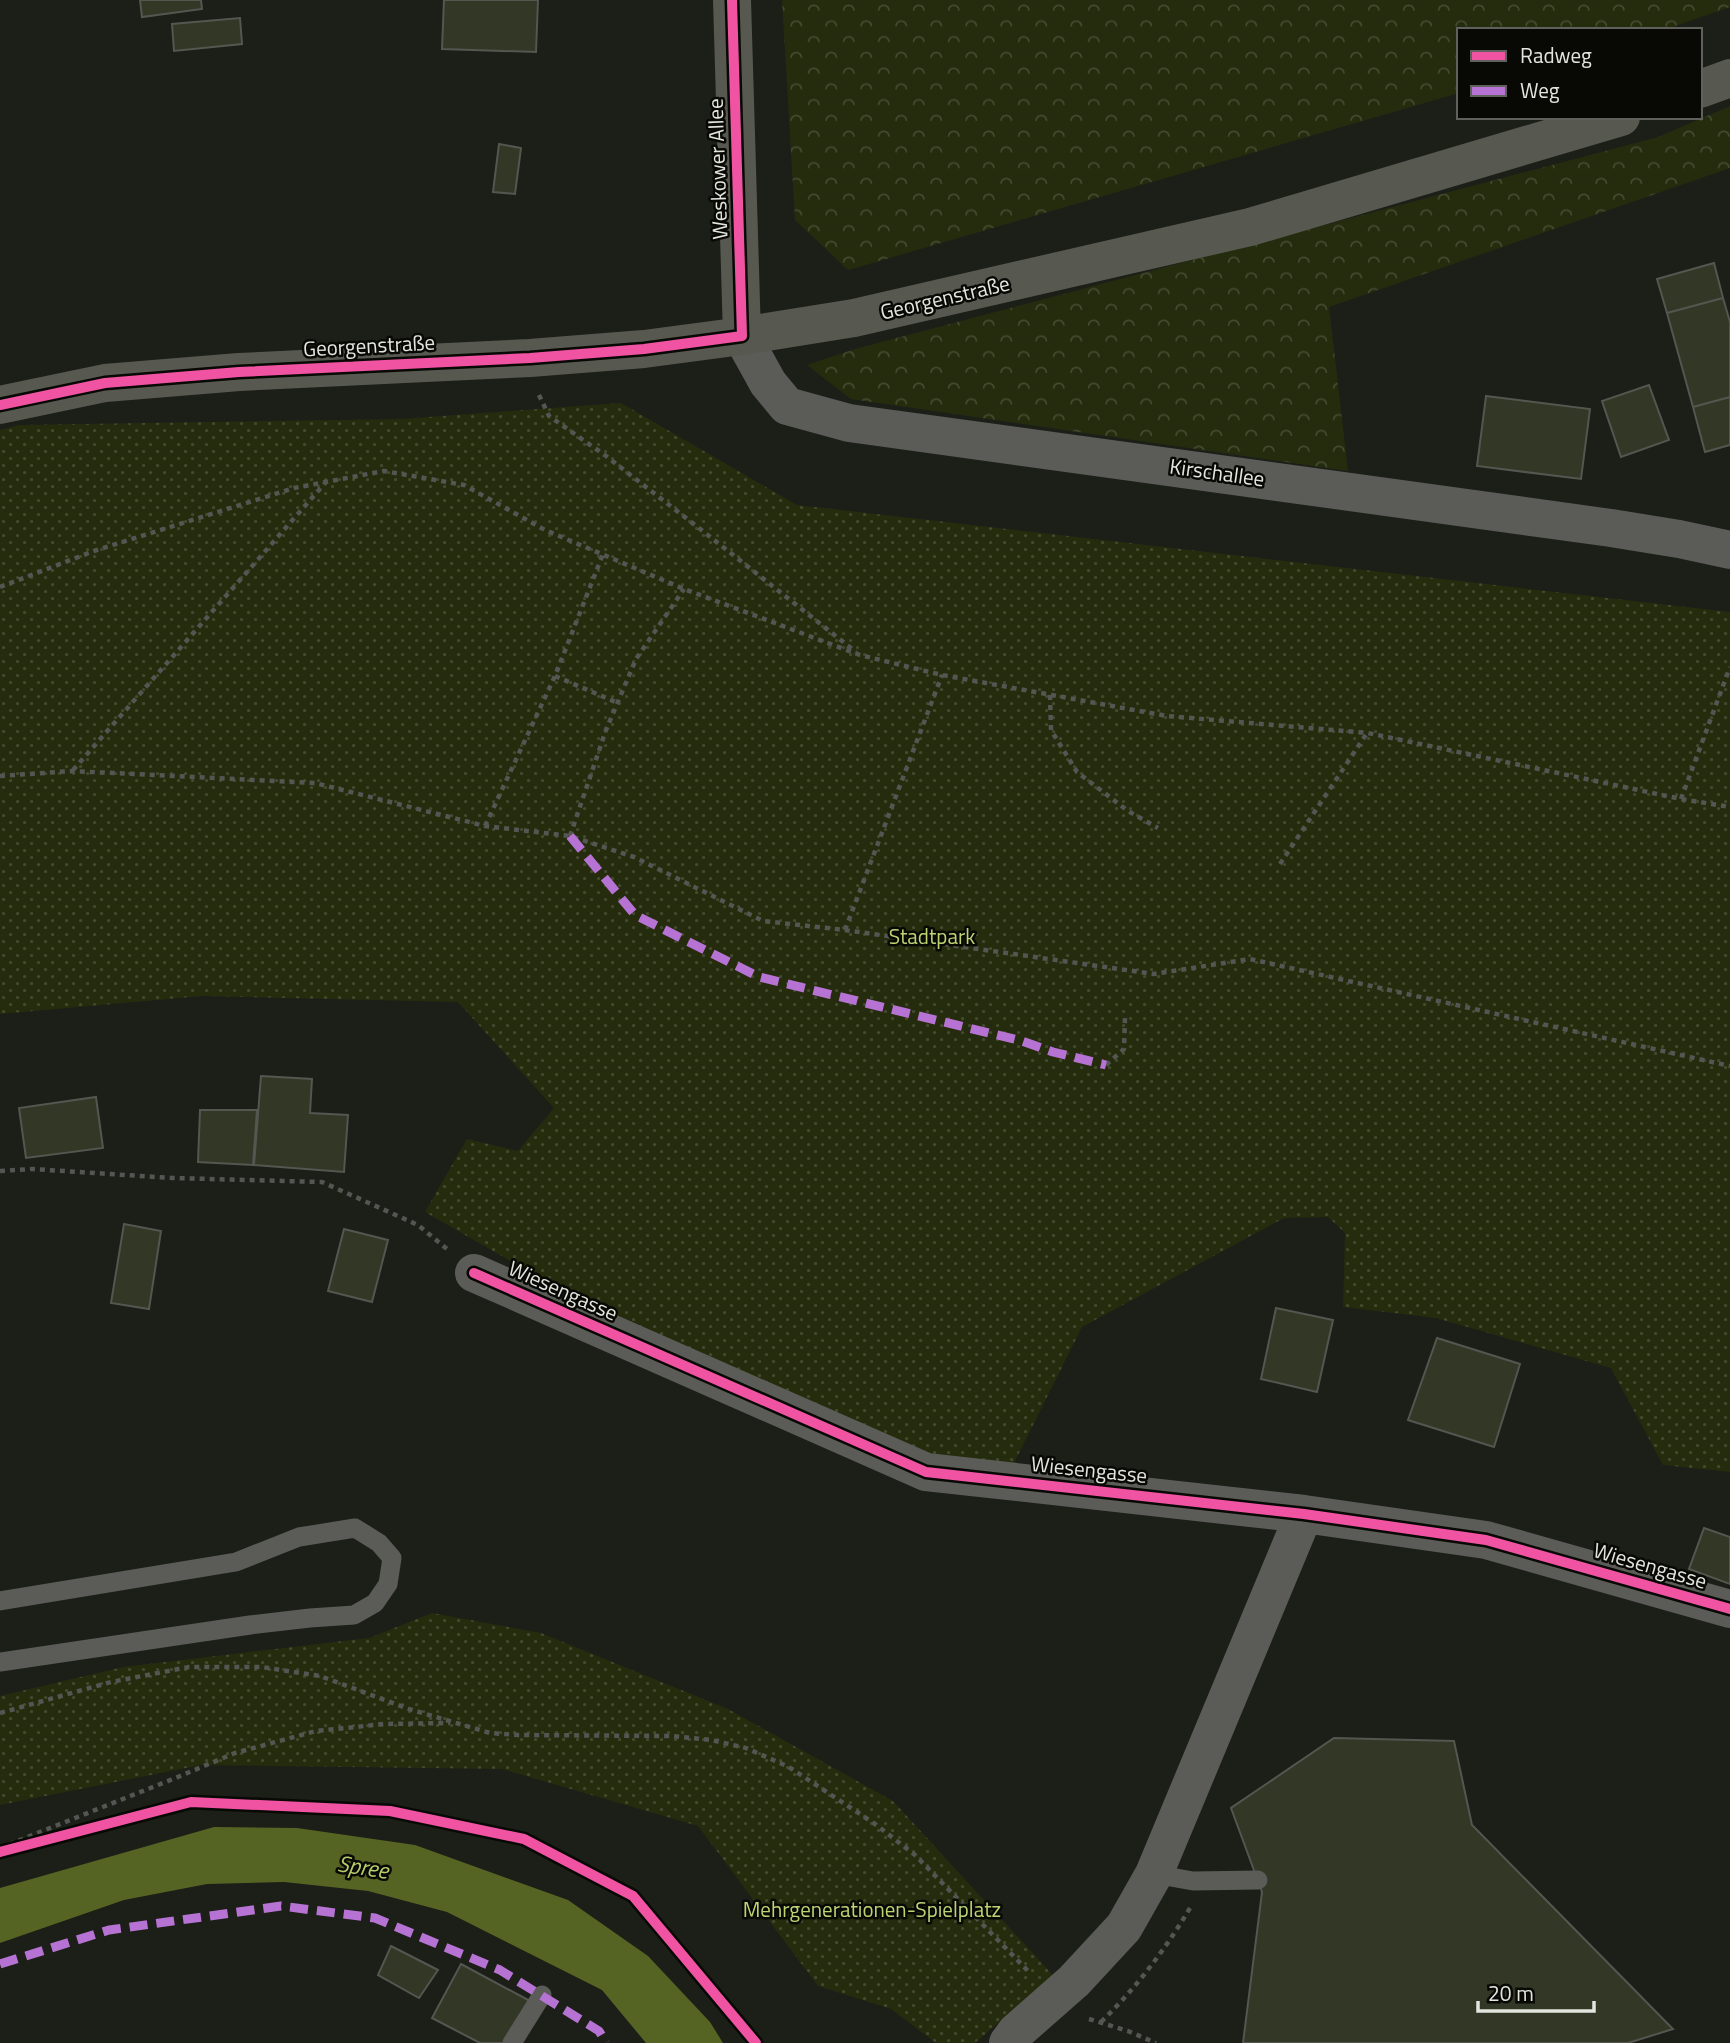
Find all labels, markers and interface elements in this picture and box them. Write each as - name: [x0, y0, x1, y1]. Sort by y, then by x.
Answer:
- legend: [1457, 28, 1702, 119]
- text: Radweg: [1520, 39, 1592, 71]
- text: Weg: [1520, 74, 1560, 106]
- street label: Weskower Allee: [699, 98, 735, 240]
- street label: Georgenstraße: [877, 267, 1013, 327]
- street label: Georgenstraße: [302, 326, 436, 364]
- street label: Kirschallee: [1168, 450, 1267, 494]
- park label: Stadtpark: [889, 920, 975, 952]
- street label: Wiesengasse: [503, 1252, 623, 1328]
- street label: Wiesengasse: [1029, 1447, 1149, 1491]
- street label: Wiesengasse: [1590, 1534, 1711, 1597]
- water label: Spree: [335, 1845, 392, 1888]
- park label: Mehrgenerationen-Spielplatz: [743, 1893, 1001, 1925]
- scale bar: [1478, 1969, 1594, 2013]
- text: 20 m: [1488, 1977, 1534, 2009]

